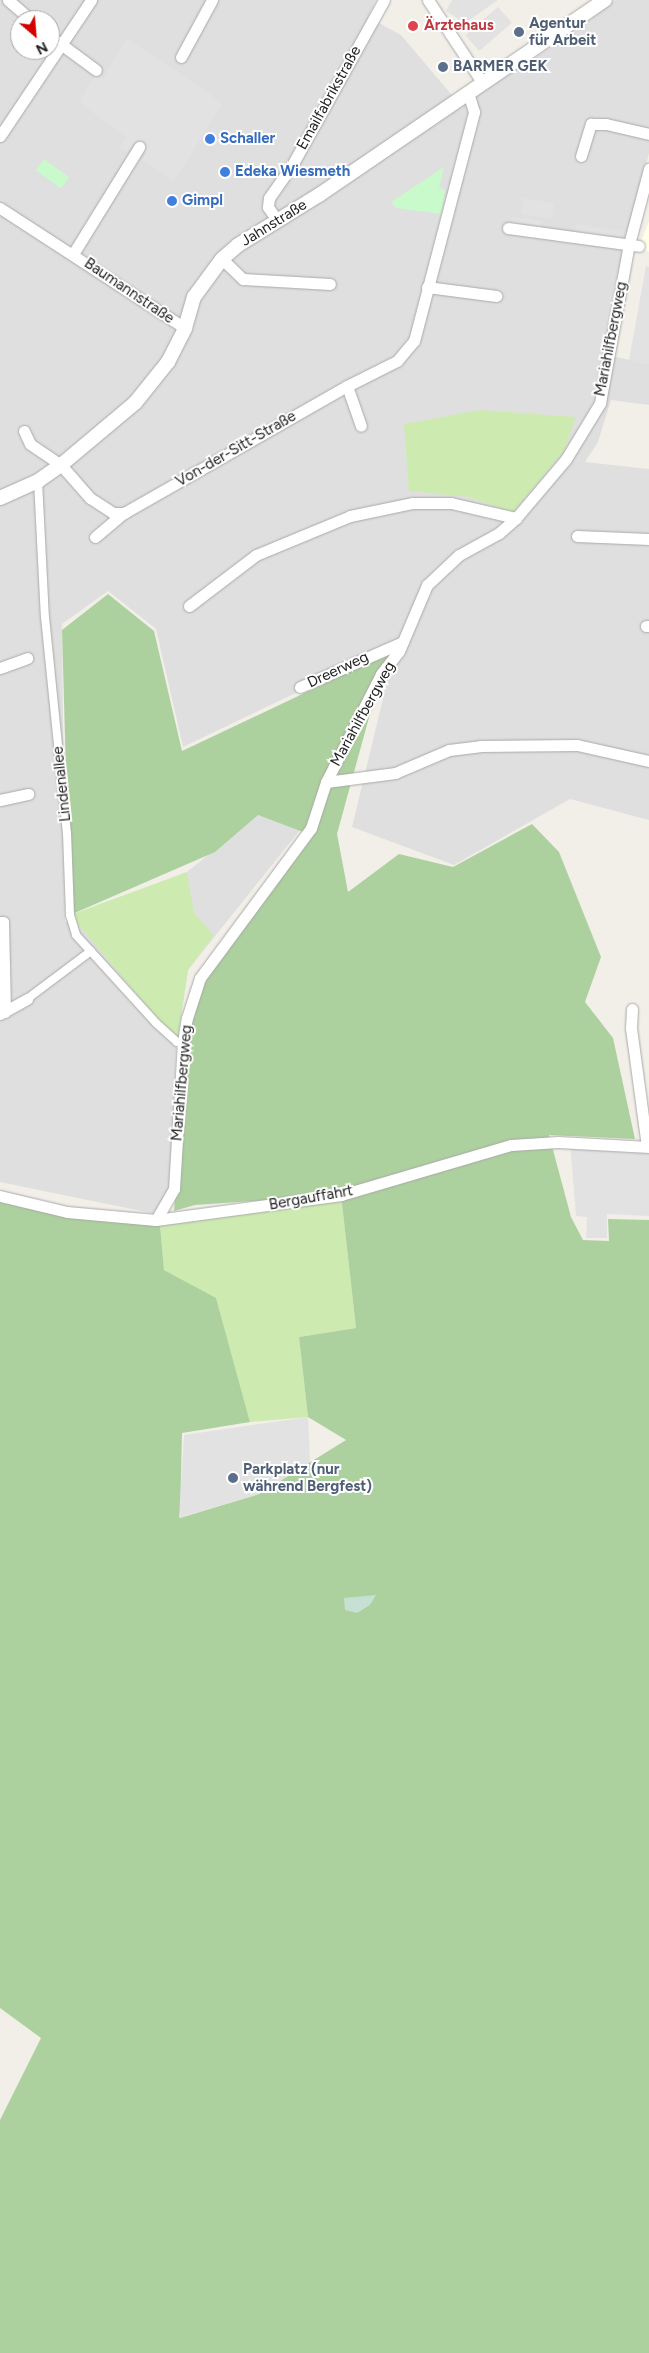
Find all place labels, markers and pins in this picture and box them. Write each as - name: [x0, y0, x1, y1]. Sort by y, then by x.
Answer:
- place label: Agentur für Arbeit: [529, 14, 596, 49]
- place label: Ärztehaus: [424, 17, 494, 35]
- marker: Ärztehaus: [406, 19, 420, 33]
- marker: Agentur für Arbeit: [513, 26, 525, 38]
- place label: BARMER GEK: [453, 58, 547, 76]
- marker: BARMER GEK: [437, 61, 449, 73]
- place label: Schaller: [220, 130, 275, 148]
- marker: Schaller: [204, 133, 216, 145]
- place label: Edeka Wiesmeth: [235, 163, 350, 181]
- marker: Edeka Wiesmeth: [219, 166, 231, 178]
- place label: Gimpl: [182, 192, 223, 210]
- marker: Gimpl: [166, 195, 178, 207]
- place label: Parkplatz (nur während Bergfest): [243, 1460, 372, 1495]
- marker: Parkplatz (nur während Bergfest): [227, 1472, 239, 1484]

